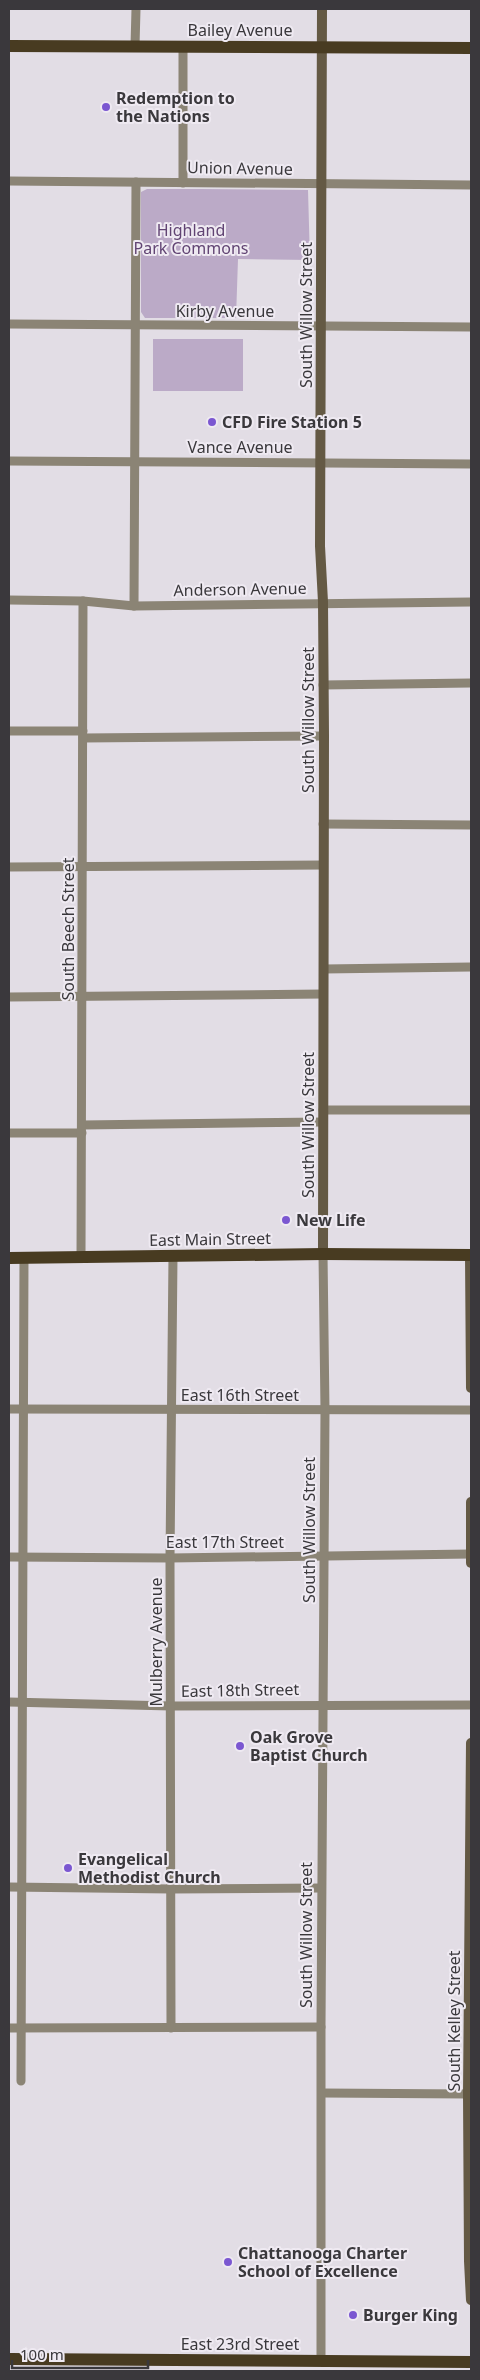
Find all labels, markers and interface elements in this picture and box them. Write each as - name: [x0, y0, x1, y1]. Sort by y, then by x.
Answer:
- street label: Bailey Avenue: [188, 19, 292, 41]
- place label: Redemption to the Nations: [116, 87, 235, 127]
- marker: Redemption to the Nations: [100, 101, 112, 113]
- street label: Union Avenue: [187, 156, 293, 180]
- park label: Highland Park Commons: [134, 219, 248, 259]
- street label: South Willow Street: [295, 242, 317, 388]
- street label: Kirby Avenue: [176, 300, 274, 322]
- place label: CFD Fire Station 5: [222, 411, 362, 433]
- marker: CFD Fire Station 5: [206, 416, 218, 428]
- street label: Vance Avenue: [187, 436, 293, 458]
- street label: Anderson Avenue: [173, 577, 307, 601]
- street label: South Willow Street: [297, 647, 319, 793]
- street label: South Beech Street: [57, 857, 79, 1001]
- street label: South Willow Street: [297, 1052, 319, 1198]
- place label: New Life: [296, 1209, 366, 1231]
- marker: New Life: [280, 1214, 292, 1226]
- street label: East Main Street: [149, 1227, 271, 1251]
- street label: East 16th Street: [181, 1384, 299, 1406]
- street label: South Willow Street: [298, 1457, 320, 1603]
- street label: East 17th Street: [166, 1531, 284, 1553]
- street label: Mulberry Avenue: [145, 1577, 167, 1707]
- street label: East 18th Street: [181, 1678, 300, 1702]
- place label: Oak Grove Baptist Church: [250, 1726, 368, 1766]
- marker: Oak Grove Baptist Church: [234, 1740, 246, 1752]
- place label: Evangelical Methodist Church: [78, 1848, 221, 1888]
- marker: Evangelical Methodist Church: [62, 1862, 74, 1874]
- street label: South Willow Street: [295, 1862, 317, 2008]
- street label: South Kelley Street: [443, 1950, 465, 2092]
- place label: Chattanooga Charter School of Excellence: [238, 2242, 407, 2282]
- marker: Chattanooga Charter School of Excellence: [222, 2256, 234, 2268]
- place label: Burger King: [363, 2304, 458, 2326]
- marker: Burger King: [347, 2309, 359, 2321]
- street label: East 23rd Street: [181, 2333, 300, 2355]
- scale bar: [12, 2338, 149, 2370]
- text: 100 m: [20, 2344, 64, 2364]

